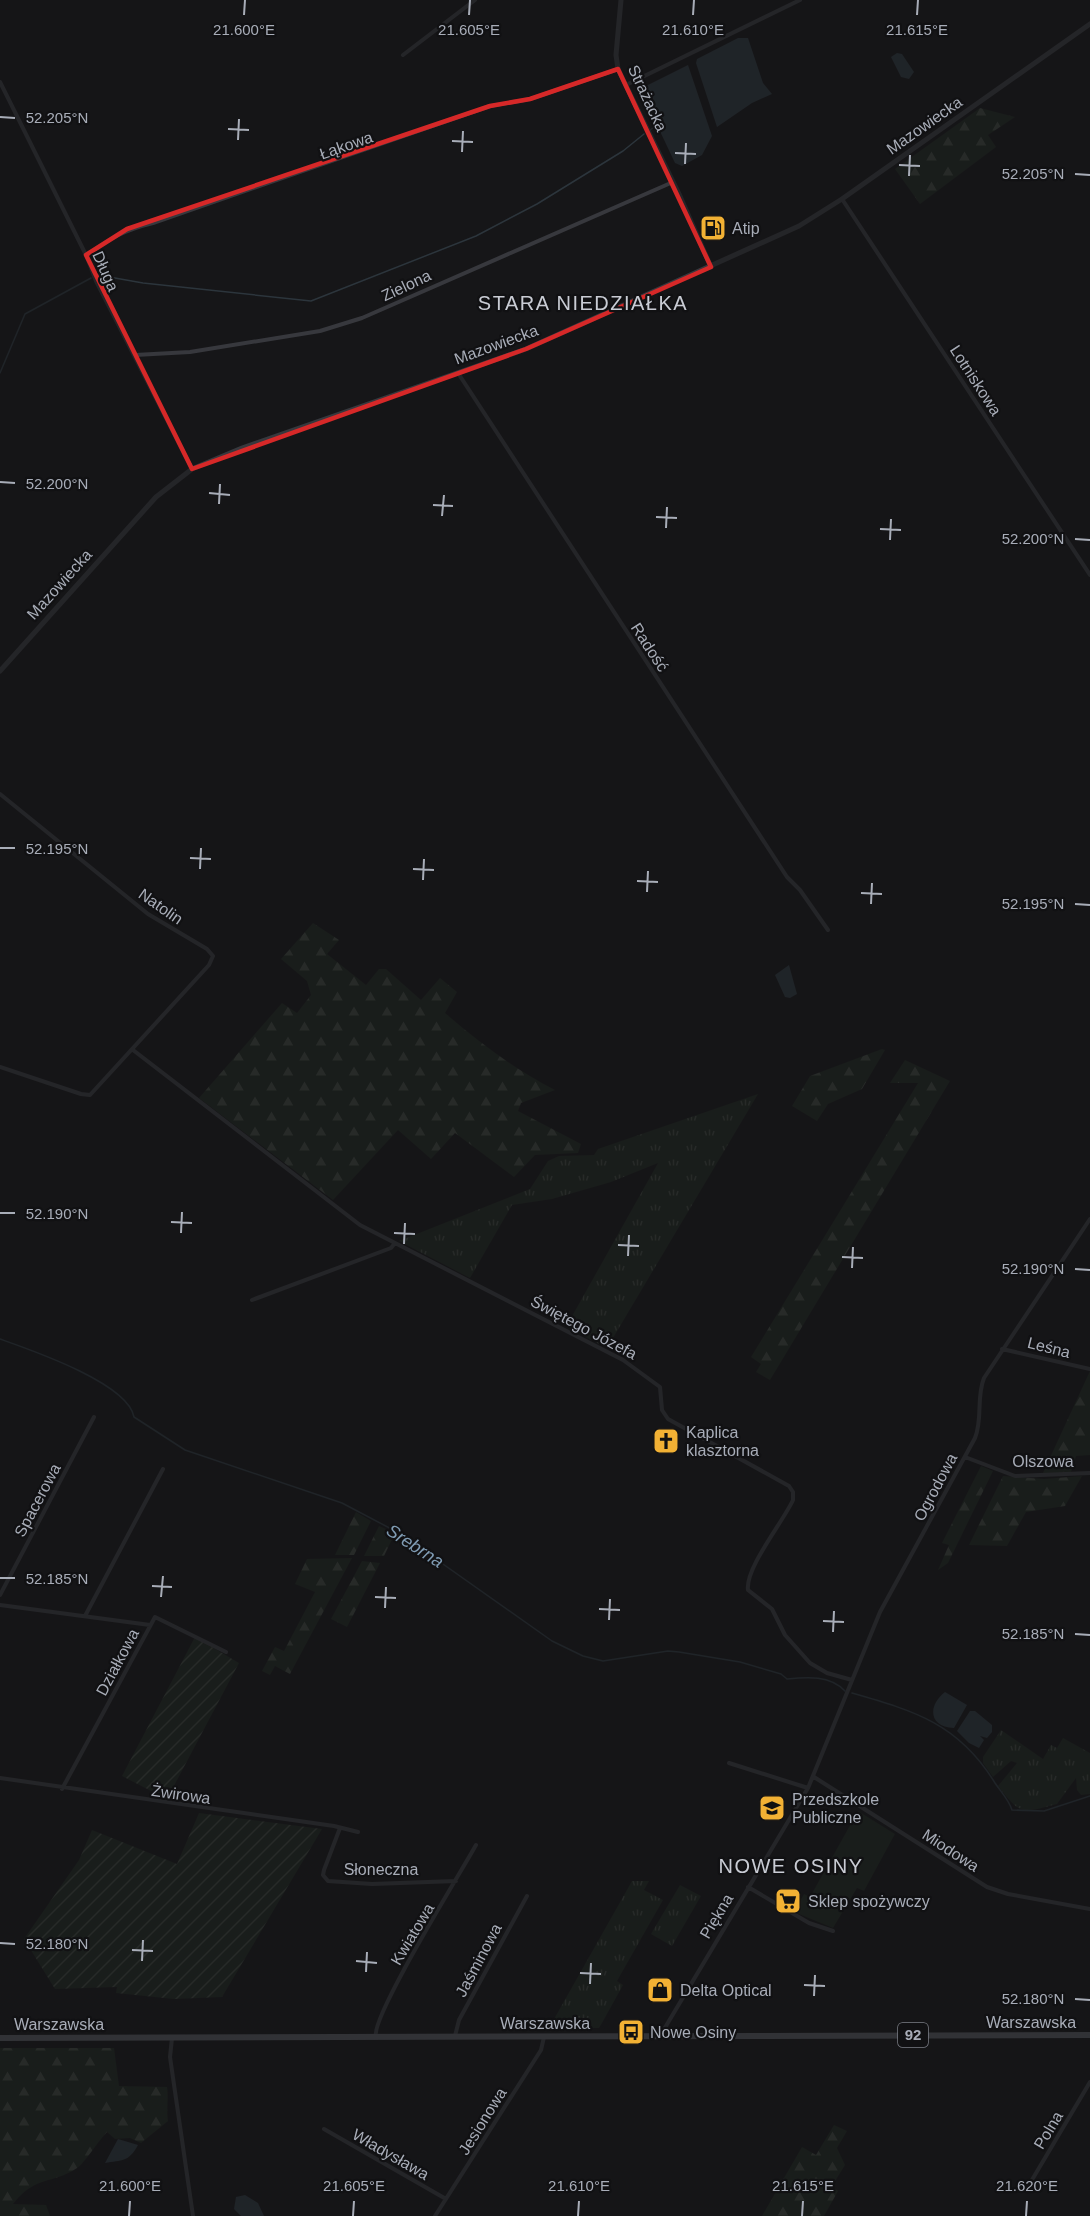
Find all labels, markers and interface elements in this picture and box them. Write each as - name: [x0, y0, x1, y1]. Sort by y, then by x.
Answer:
- text: 21.600°E: [213, 21, 275, 38]
- text: 21.605°E: [438, 21, 500, 38]
- text: 21.610°E: [662, 21, 724, 38]
- text: 21.615°E: [886, 21, 948, 38]
- street label: Strażacka: [625, 62, 670, 134]
- street label: Mazowiecka: [883, 93, 965, 158]
- text: 52.205°N: [26, 109, 88, 126]
- street label: Łąkowa: [317, 128, 375, 162]
- text: 52.205°N: [1002, 165, 1064, 182]
- fuel station icon: Atip: [698, 213, 728, 243]
- place label: Atip: [732, 220, 760, 237]
- street label: Długa: [89, 249, 122, 294]
- street label: Zielona: [379, 267, 434, 304]
- district label: STARA NIEDZIAŁKA: [478, 292, 688, 314]
- street label: Mazowiecka: [452, 321, 541, 368]
- street label: Lotniskowa: [947, 342, 1005, 419]
- text: 52.200°N: [26, 475, 88, 492]
- text: 52.200°N: [1002, 530, 1064, 547]
- street label: Mazowiecka: [24, 546, 95, 623]
- street label: Radość: [628, 620, 671, 675]
- text: 52.195°N: [26, 840, 88, 857]
- street label: Natolin: [135, 885, 186, 928]
- text: 52.195°N: [1002, 895, 1064, 912]
- text: 52.190°N: [26, 1205, 88, 1222]
- text: 52.190°N: [1002, 1260, 1064, 1277]
- street label: Świętego Józefa: [528, 1291, 640, 1363]
- street label: Leśna: [1026, 1334, 1072, 1361]
- place label: Kaplica klasztorna: [686, 1424, 759, 1459]
- church icon: Kaplica klasztorna: [651, 1426, 681, 1456]
- street label: Ogrodowa: [911, 1451, 960, 1524]
- street label: Olszowa: [1012, 1453, 1074, 1470]
- street label: Spacerowa: [11, 1461, 64, 1540]
- water label: Srebrna: [383, 1520, 447, 1572]
- text: 52.185°N: [26, 1570, 88, 1587]
- text: 52.185°N: [1002, 1625, 1064, 1642]
- street label: Działkowa: [93, 1626, 142, 1698]
- street label: Żwirowa: [150, 1781, 212, 1807]
- place label: Przedszkole Publiczne: [792, 1791, 879, 1826]
- school or university icon: Przedszkole Publiczne: [757, 1793, 787, 1823]
- street label: Miodowa: [919, 1826, 982, 1875]
- district label: NOWE OSINY: [718, 1855, 864, 1877]
- street label: Słoneczna: [344, 1861, 418, 1878]
- supermarket icon: Sklep spożywczy: [773, 1886, 803, 1916]
- street label: Piękna: [697, 1891, 736, 1942]
- place label: Sklep spożywczy: [808, 1893, 930, 1910]
- street label: Kwiatowa: [388, 1900, 437, 1968]
- street label: Jaśminowa: [452, 1921, 505, 2000]
- text: 52.180°N: [26, 1935, 88, 1952]
- shop icon: Delta Optical: [645, 1975, 675, 2005]
- place label: Delta Optical: [680, 1982, 772, 1999]
- text: 52.180°N: [1002, 1990, 1064, 2007]
- street label: Warszawska: [986, 2014, 1076, 2031]
- street label: Warszawska: [500, 2015, 590, 2032]
- street label: Warszawska: [14, 2016, 104, 2033]
- bus stop icon: Nowe Osiny: [616, 2017, 646, 2047]
- road number: 92: [898, 2023, 928, 2047]
- place label: Nowe Osiny: [650, 2024, 736, 2041]
- street label: Jesionowa: [455, 2085, 510, 2158]
- street label: Polna: [1031, 2108, 1066, 2152]
- street label: Władysława: [350, 2126, 432, 2183]
- text: 21.600°E: [99, 2177, 161, 2194]
- text: 21.605°E: [323, 2177, 385, 2194]
- text: 21.610°E: [548, 2177, 610, 2194]
- text: 21.615°E: [772, 2177, 834, 2194]
- text: 21.620°E: [996, 2177, 1058, 2194]

